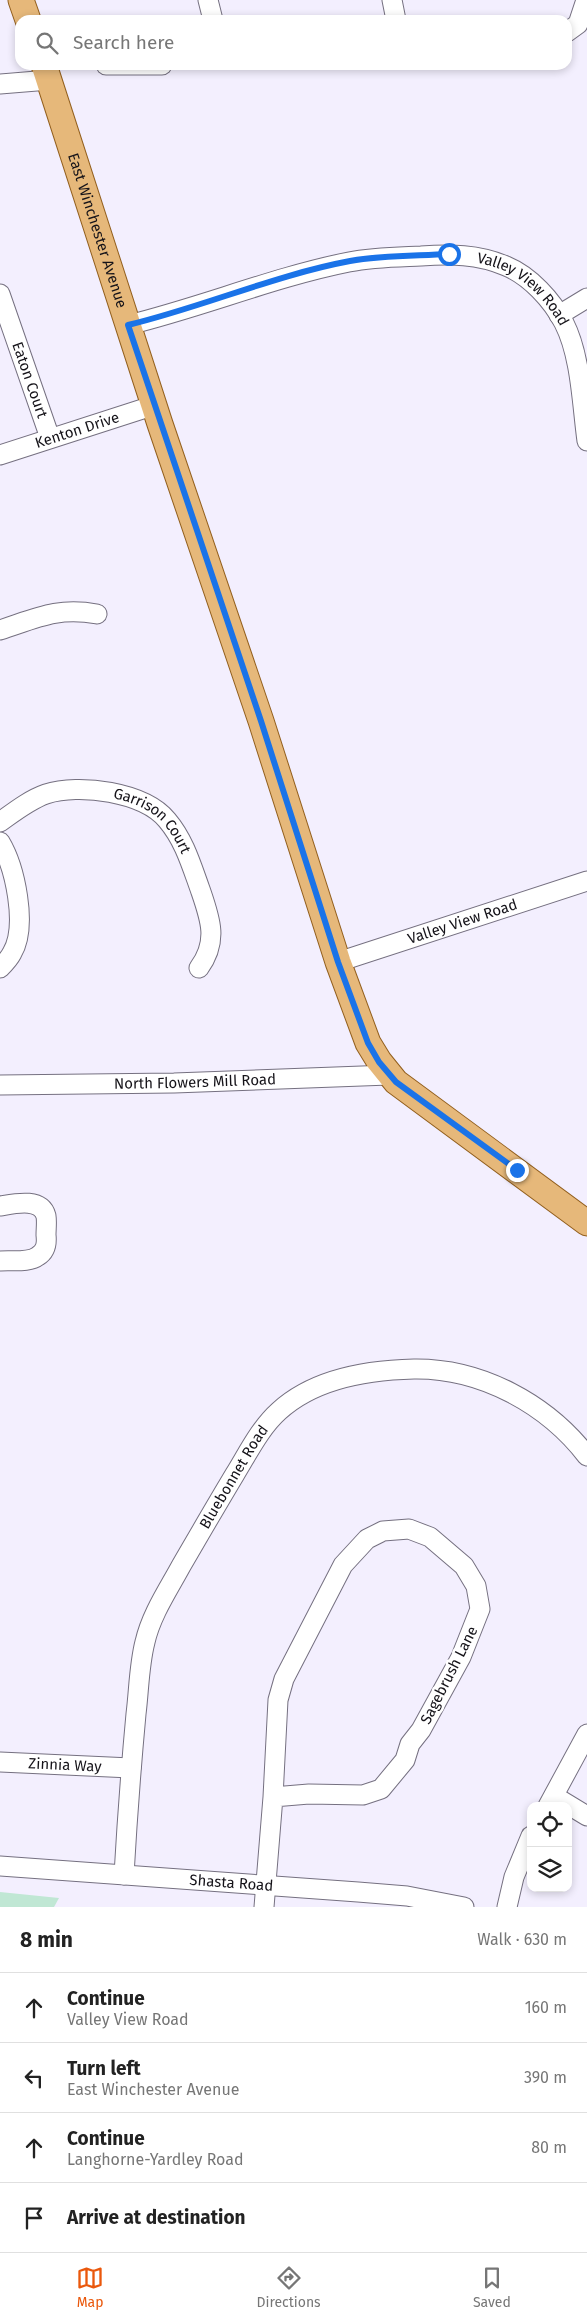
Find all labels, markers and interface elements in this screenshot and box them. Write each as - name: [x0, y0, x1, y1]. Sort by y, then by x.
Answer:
- search box: [15, 15, 572, 70]
- icon: search: [33, 29, 61, 57]
- text: Search here: [73, 31, 174, 54]
- street label: East Winchester Avenue: [64, 151, 131, 310]
- route start: [438, 243, 461, 266]
- street label: Valley View Road: [476, 249, 573, 329]
- street label: Eaton Court: [8, 339, 52, 421]
- street label: Kenton Drive: [33, 408, 122, 452]
- street label: Garrison Court: [112, 784, 195, 857]
- street label: Valley View Road: [406, 895, 520, 948]
- street label: North Flowers Mill Road: [114, 1070, 276, 1093]
- route end: [506, 1159, 529, 1182]
- street label: Bluebonnet Road: [196, 1421, 272, 1532]
- street label: Sagebrush Lane: [417, 1623, 481, 1727]
- street label: Zinnia Way: [28, 1754, 103, 1776]
- map controls: [527, 1802, 572, 1892]
- button: locate: [527, 1802, 572, 1847]
- button: layers: [527, 1847, 572, 1892]
- street label: Shasta Road: [189, 1871, 274, 1895]
- text: 8 min: [20, 1927, 73, 1953]
- text: Walk · 630 m: [477, 1930, 567, 1949]
- text: Continue: [67, 1987, 145, 2010]
- icon: ahead: [20, 1994, 48, 2022]
- text: 160 m: [525, 1998, 567, 2017]
- text: Valley View Road: [67, 2010, 189, 2029]
- text: Turn left: [67, 2057, 141, 2080]
- icon: left: [20, 2064, 48, 2092]
- text: 390 m: [524, 2068, 567, 2087]
- text: East Winchester Avenue: [67, 2080, 240, 2099]
- text: Continue: [67, 2127, 145, 2150]
- icon: ahead: [20, 2134, 48, 2162]
- text: 80 m: [531, 2138, 567, 2157]
- text: Langhorne-Yardley Road: [67, 2150, 244, 2169]
- icon: arrive: [20, 2204, 48, 2232]
- text: Arrive at destination: [67, 2206, 246, 2229]
- tab: Map: [76, 2264, 104, 2311]
- tab: Directions: [256, 2264, 321, 2311]
- tab: Saved: [473, 2264, 511, 2311]

